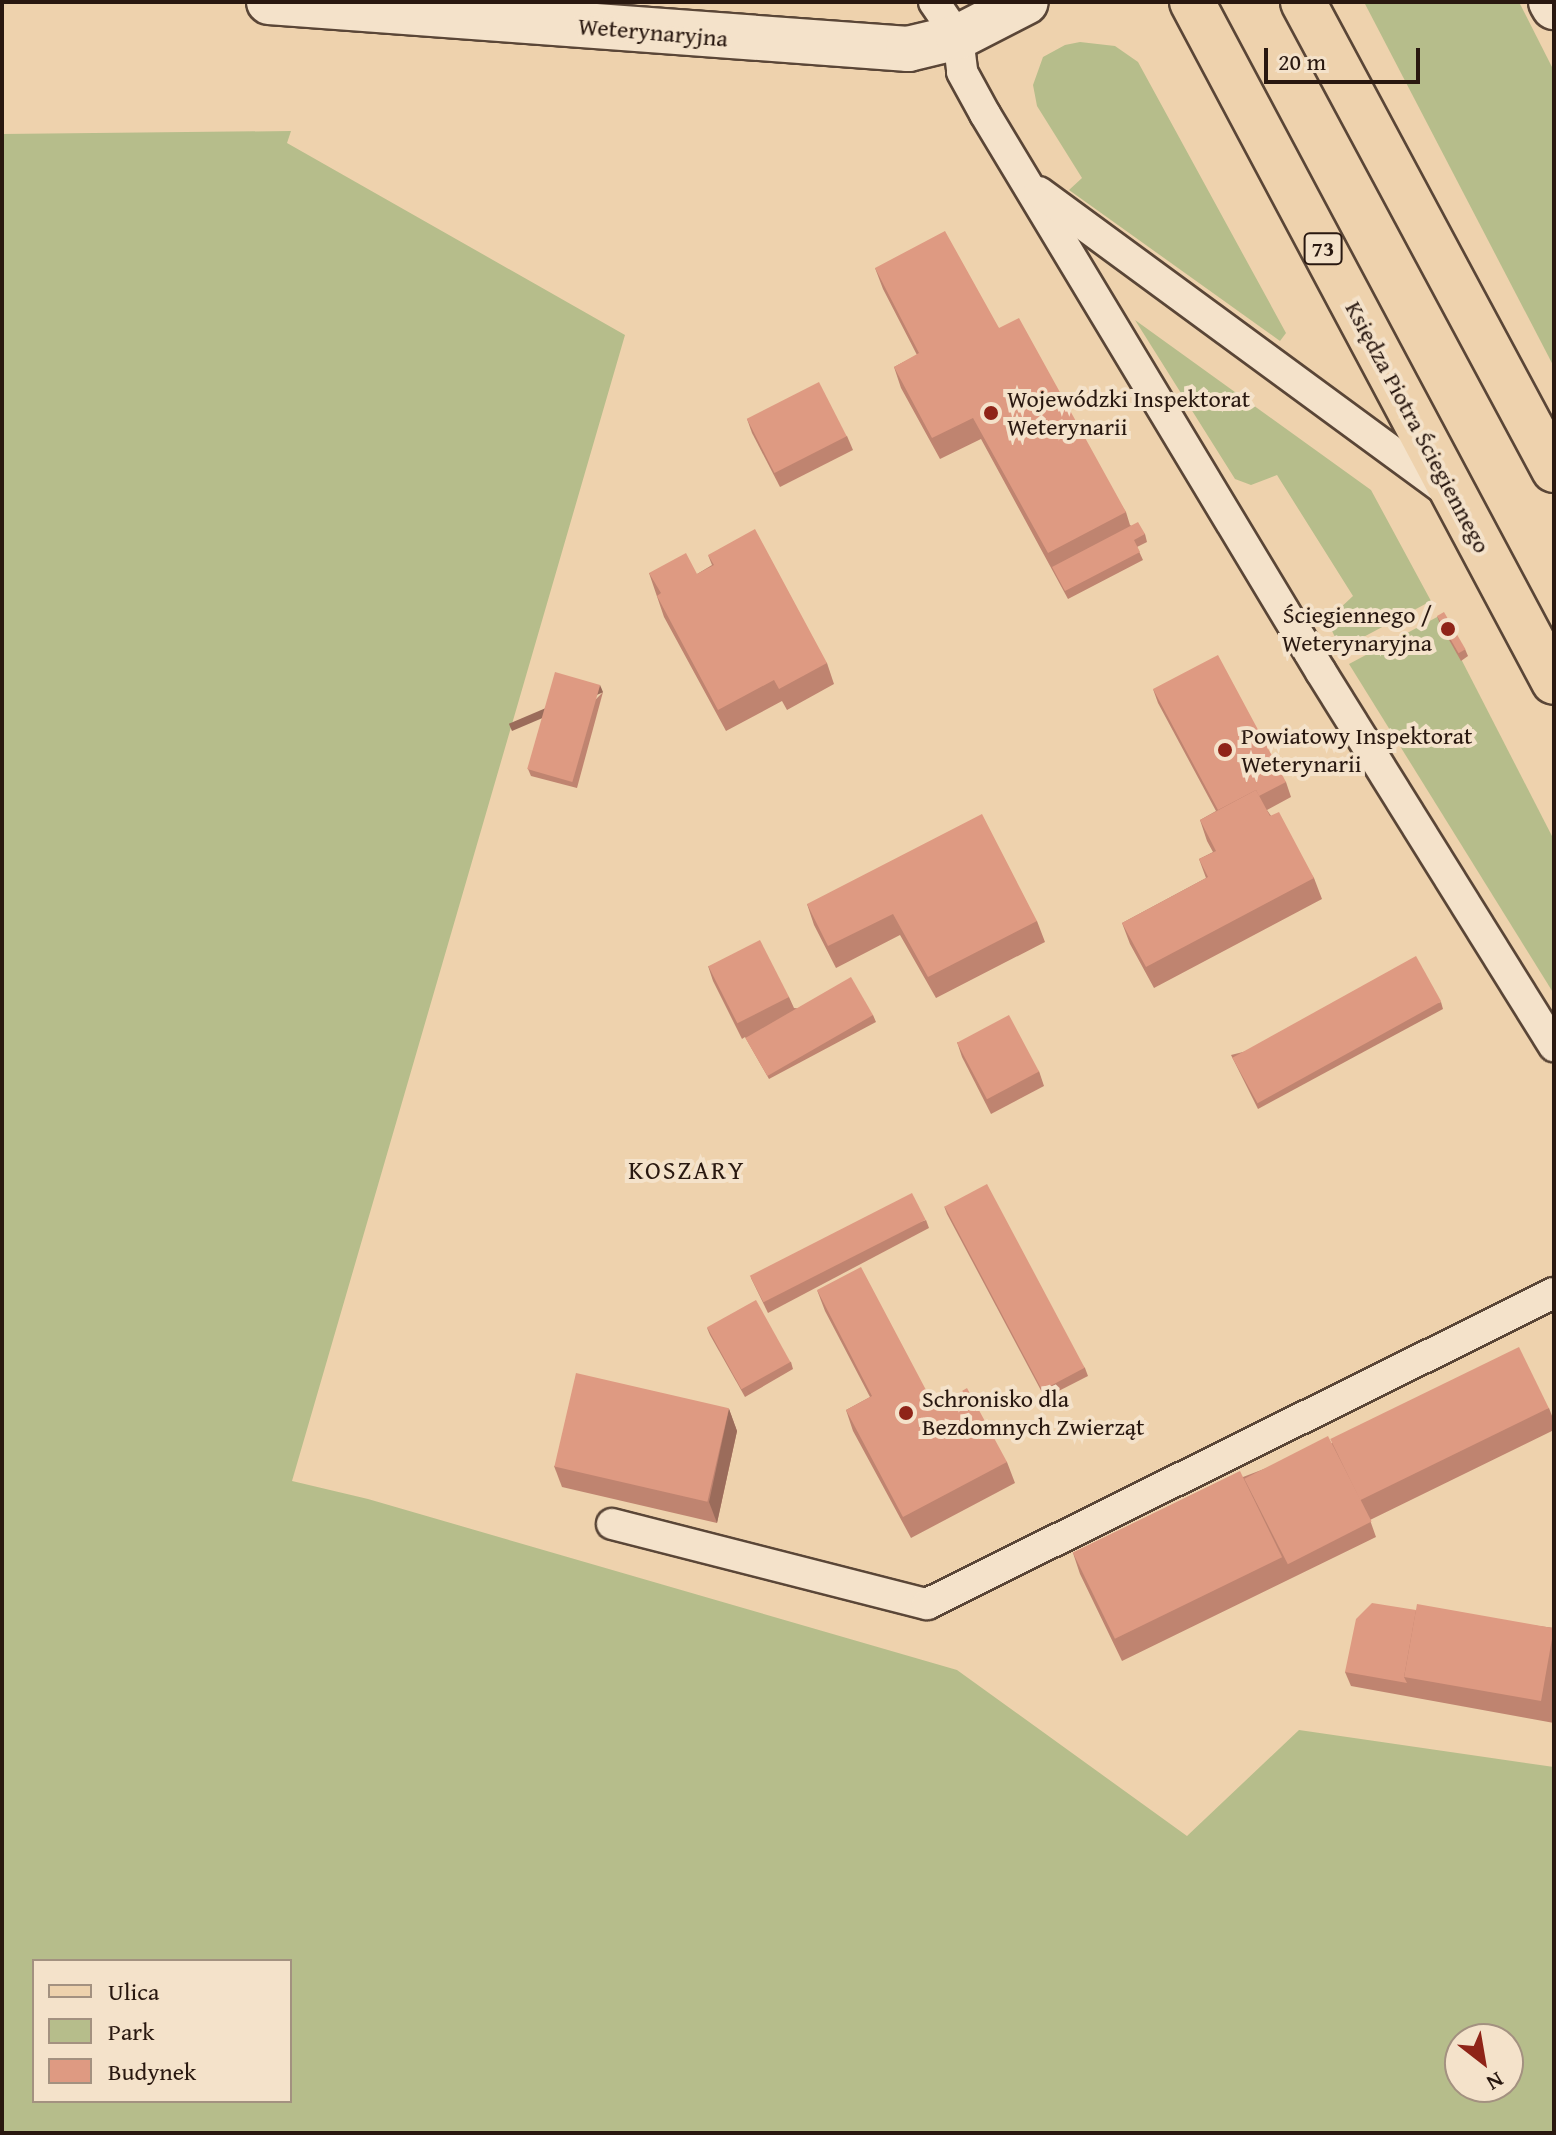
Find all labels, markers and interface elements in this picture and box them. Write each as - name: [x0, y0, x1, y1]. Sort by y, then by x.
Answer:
- street label: Weterynaryjna: [577, 11, 729, 53]
- scale bar: [1268, 32, 1424, 82]
- text: 20 m: [1278, 44, 1326, 79]
- road number: 73: [1303, 231, 1343, 267]
- street label: Księdza Piotra Ściegiennego: [1339, 296, 1497, 558]
- place label: Wojewódzki Inspektorat Weterynarii: [1007, 385, 1250, 441]
- marker: Wojewódzki Inspektorat Weterynarii: [982, 404, 1000, 422]
- place label: Ściegiennego / Weterynaryjna: [1282, 601, 1432, 657]
- marker: Ściegiennego / Weterynaryjna: [1439, 620, 1457, 638]
- place label: Powiatowy Inspektorat Weterynarii: [1241, 722, 1473, 778]
- marker: Powiatowy Inspektorat Weterynarii: [1216, 741, 1234, 759]
- district label: KOSZARY: [628, 1154, 746, 1186]
- place label: Schronisko dla Bezdomnych Zwierząt: [922, 1385, 1144, 1441]
- marker: Schronisko dla Bezdomnych Zwierząt: [897, 1404, 915, 1422]
- legend: [32, 1959, 292, 2103]
- text: Ulica: [108, 1974, 159, 2009]
- text: Park: [108, 2014, 154, 2049]
- north arrow: [1444, 2023, 1524, 2103]
- text: Budynek: [108, 2054, 196, 2089]
- text: N: [1481, 2064, 1510, 2099]

